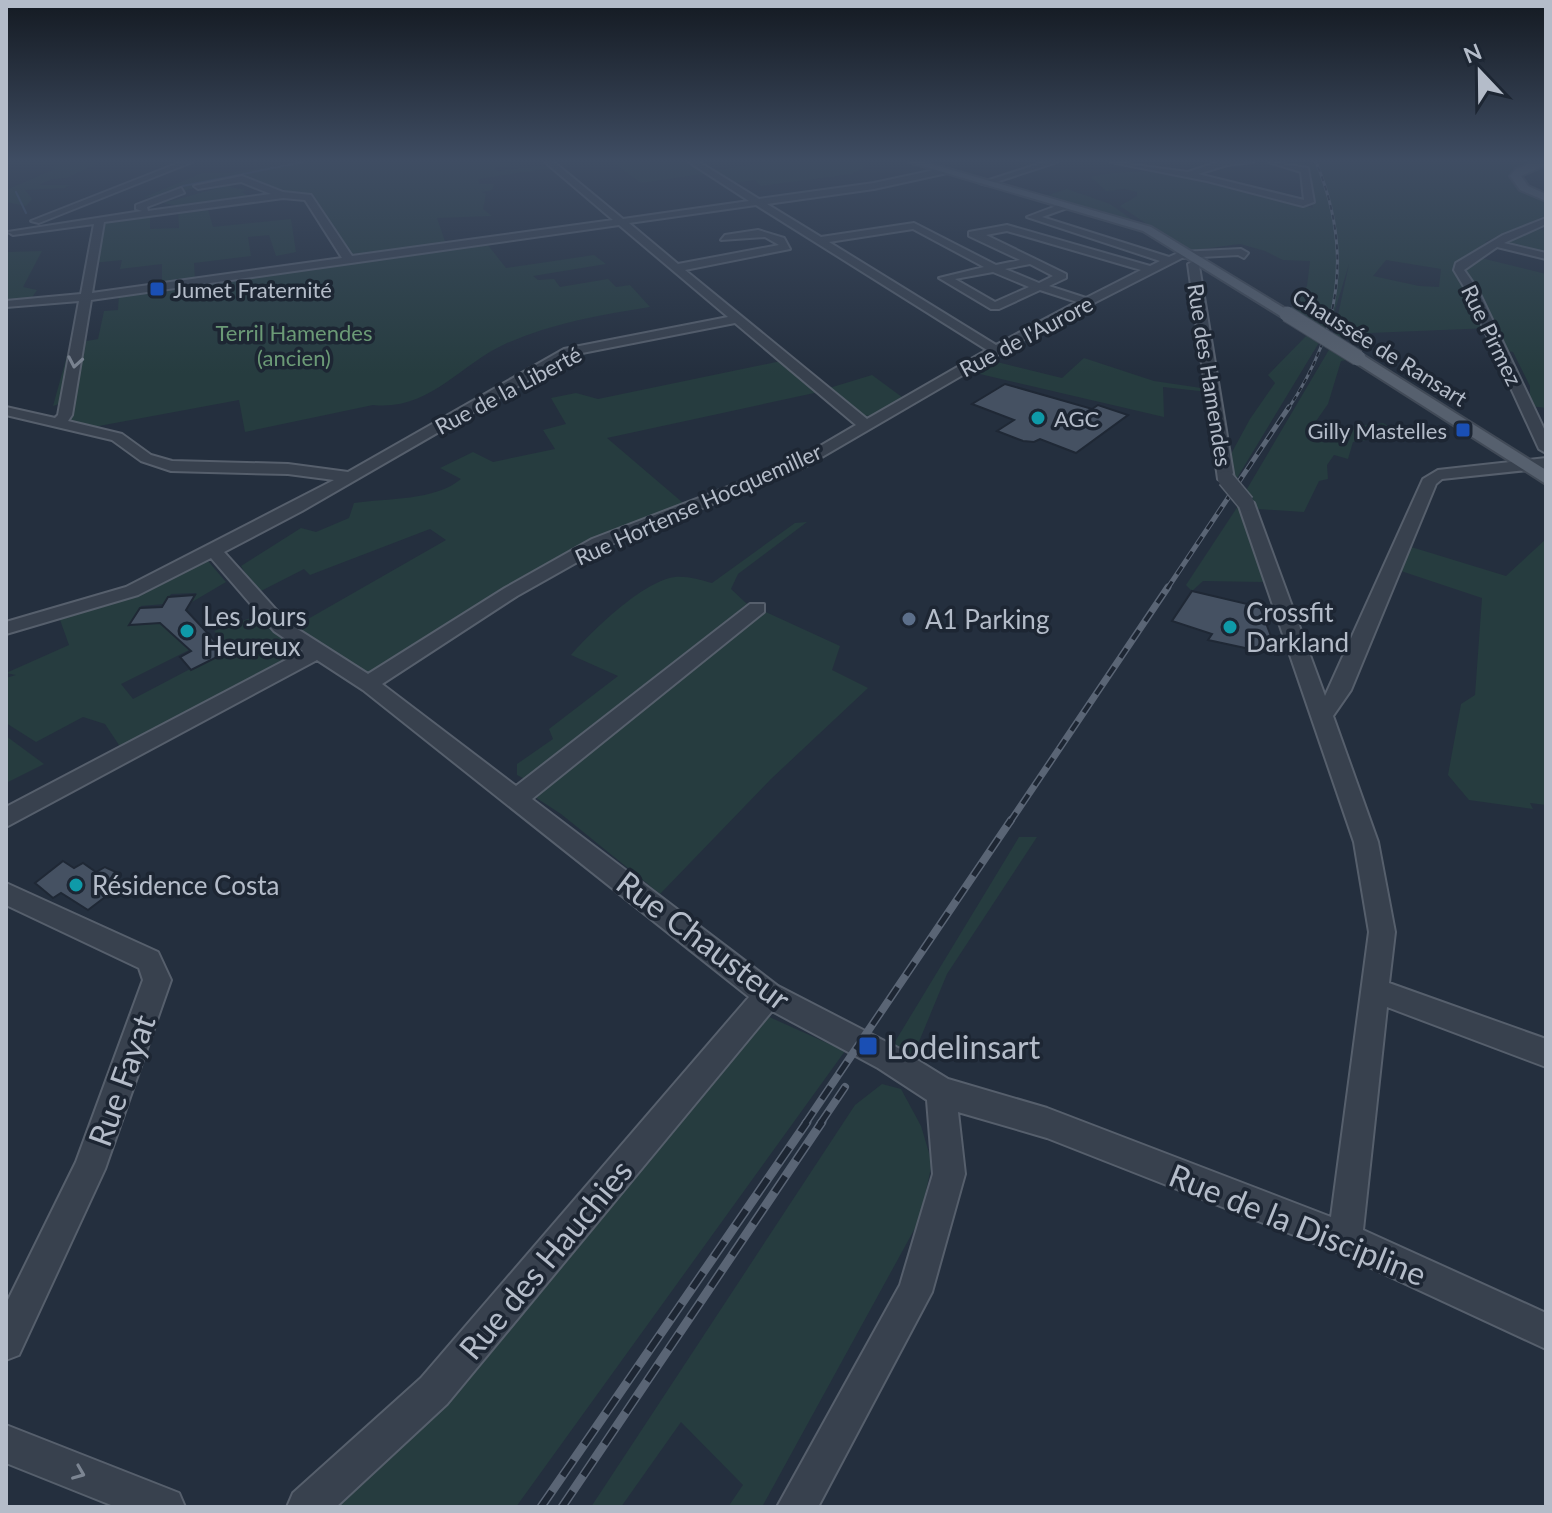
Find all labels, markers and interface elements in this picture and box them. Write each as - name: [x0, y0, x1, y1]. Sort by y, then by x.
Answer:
- north arrow: [1440, 32, 1520, 112]
- text: N: [1459, 37, 1485, 69]
- place label: Jumet Fraternité: [173, 276, 332, 303]
- marker: Jumet Fraternité: [148, 280, 166, 298]
- street label: Rue Pirmez: [1456, 280, 1528, 390]
- street label: Rue des Hamendes: [1182, 282, 1238, 468]
- street label: Chaussée de Ransart: [1288, 282, 1472, 412]
- street label: Rue de l'Aurore: [955, 290, 1097, 382]
- park label: Terril Hamendes (ancien): [216, 319, 372, 371]
- street label: Rue de la Liberté: [430, 340, 586, 440]
- one-way arrow: [67, 356, 84, 369]
- place label: AGC: [1054, 405, 1100, 432]
- marker: AGC: [1029, 409, 1047, 427]
- place label: Gilly Mastelles: [1307, 417, 1447, 444]
- marker: Gilly Mastelles: [1454, 421, 1472, 439]
- street label: Rue Hortense Hocquemiller: [570, 437, 826, 571]
- place label: Crossfit Darkland: [1246, 596, 1349, 658]
- place label: Les Jours Heureux: [203, 600, 307, 662]
- place label: A1 Parking: [925, 603, 1049, 635]
- marker: A1 Parking: [900, 610, 918, 628]
- marker: Crossfit Darkland: [1221, 618, 1239, 636]
- marker: Les Jours Heureux: [178, 622, 196, 640]
- street label: Rue Chausteur: [610, 862, 799, 1018]
- place label: Résidence Costa: [92, 869, 279, 901]
- marker: Résidence Costa: [67, 876, 85, 894]
- street label: Rue Fayat: [79, 1008, 163, 1151]
- place label: Lodelinsart: [886, 1027, 1041, 1066]
- marker: Lodelinsart: [857, 1035, 879, 1057]
- street label: Rue des Hauchies: [450, 1151, 640, 1367]
- street label: Rue de la Discipline: [1164, 1155, 1432, 1293]
- one-way arrow: [71, 1463, 85, 1479]

